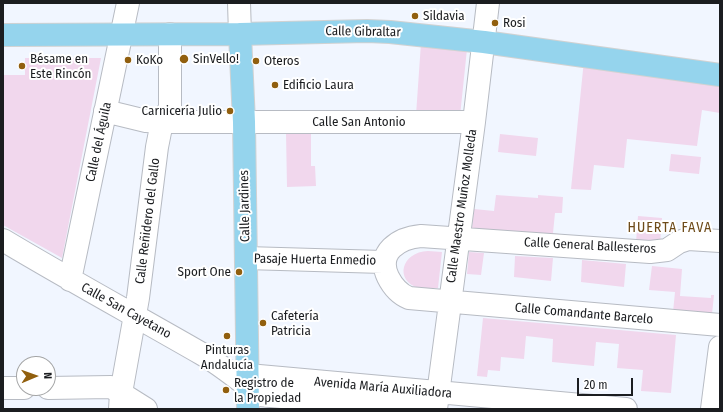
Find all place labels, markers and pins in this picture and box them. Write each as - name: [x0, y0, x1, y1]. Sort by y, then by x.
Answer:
- place label: Sildavia: [423, 8, 465, 24]
- marker: Sildavia: [410, 11, 420, 21]
- place label: Rosi: [503, 15, 526, 31]
- marker: Rosi: [490, 18, 500, 28]
- place label: Bésame en Este Rincón: [30, 51, 91, 82]
- place label: SinVello!: [193, 51, 239, 67]
- place label: KoKo: [136, 52, 163, 68]
- marker: SinVello!: [178, 53, 190, 65]
- place label: Oteros: [264, 53, 299, 69]
- marker: KoKo: [123, 55, 133, 65]
- marker: Oteros: [251, 56, 261, 66]
- marker: Bésame en Este Rincón: [17, 61, 27, 71]
- place label: Edificio Laura: [283, 77, 354, 93]
- marker: Edificio Laura: [270, 80, 280, 90]
- place label: Carnicería Julio: [142, 103, 222, 119]
- marker: Carnicería Julio: [225, 106, 235, 116]
- place label: Sport One: [178, 264, 231, 280]
- marker: Sport One: [234, 267, 244, 277]
- place label: Cafetería Patricia: [271, 308, 319, 339]
- marker: Cafetería Patricia: [258, 318, 268, 328]
- marker: Pinturas Andalucía: [222, 331, 232, 341]
- place label: Pinturas Andalucía: [201, 342, 253, 373]
- place label: Registro de la Propiedad: [234, 375, 301, 406]
- marker: Registro de la Propiedad: [221, 385, 231, 395]

